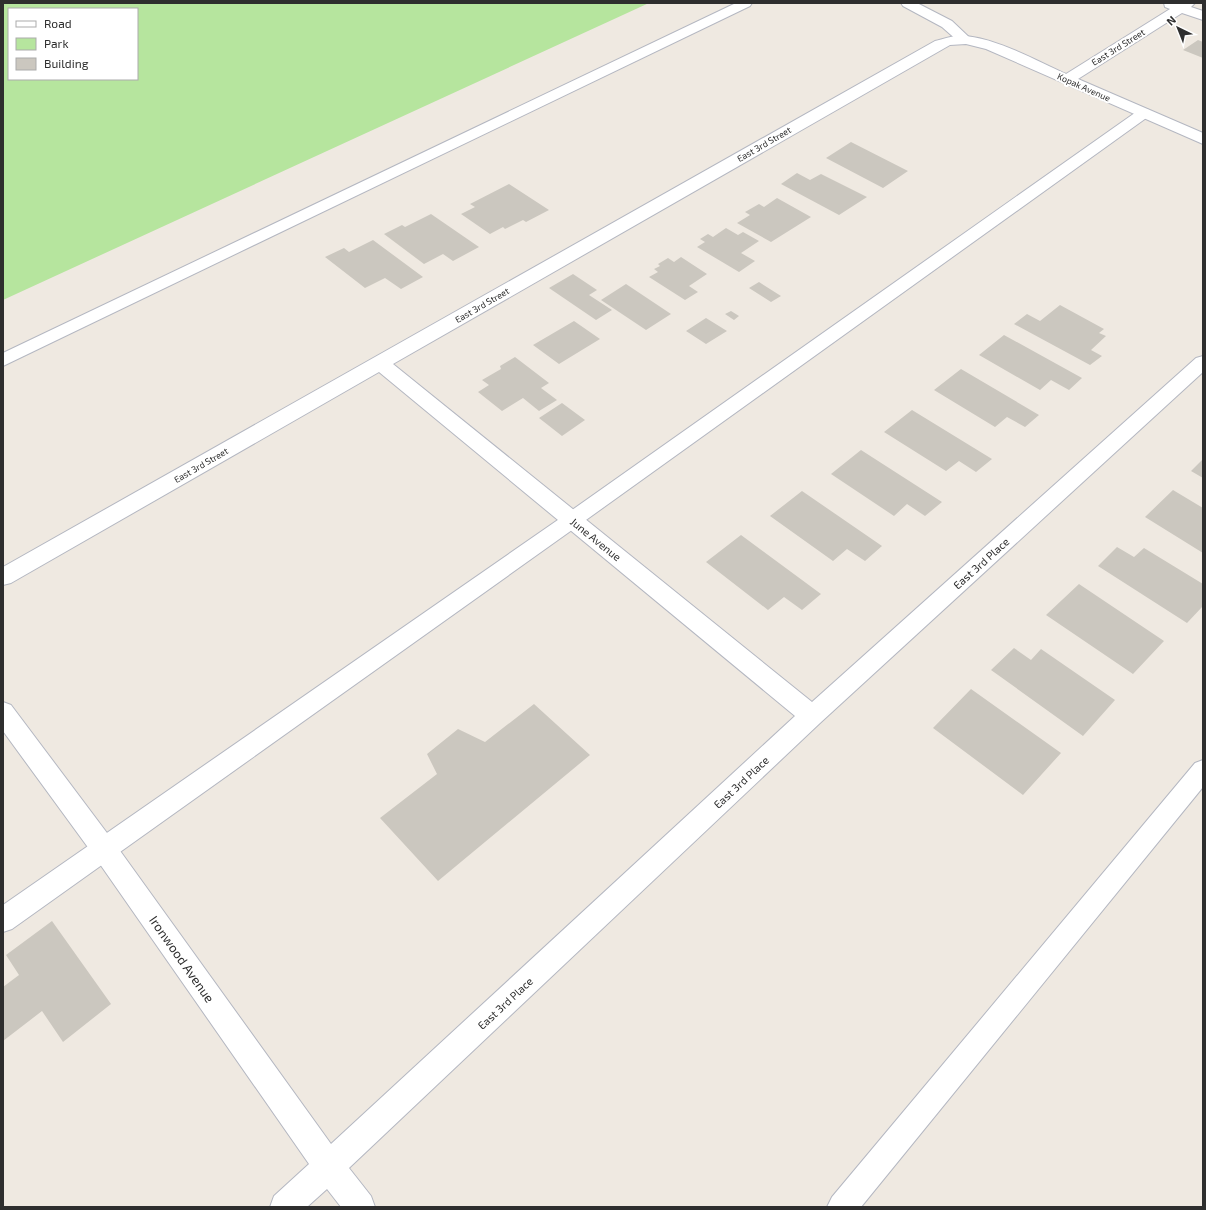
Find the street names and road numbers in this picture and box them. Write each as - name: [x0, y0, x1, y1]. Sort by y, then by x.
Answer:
- street label: East 3rd Street: [1089, 26, 1147, 68]
- street label: Kopak Avenue: [1056, 70, 1112, 104]
- street label: East 3rd Street: [735, 124, 794, 164]
- street label: East 3rd Street: [453, 285, 512, 325]
- street label: East 3rd Street: [172, 445, 231, 485]
- street label: June Avenue: [568, 515, 624, 563]
- street label: East 3rd Place: [950, 534, 1012, 591]
- street label: East 3rd Place: [711, 753, 771, 811]
- street label: Ironwood Avenue: [146, 912, 218, 1006]
- street label: East 3rd Place: [475, 974, 535, 1032]

